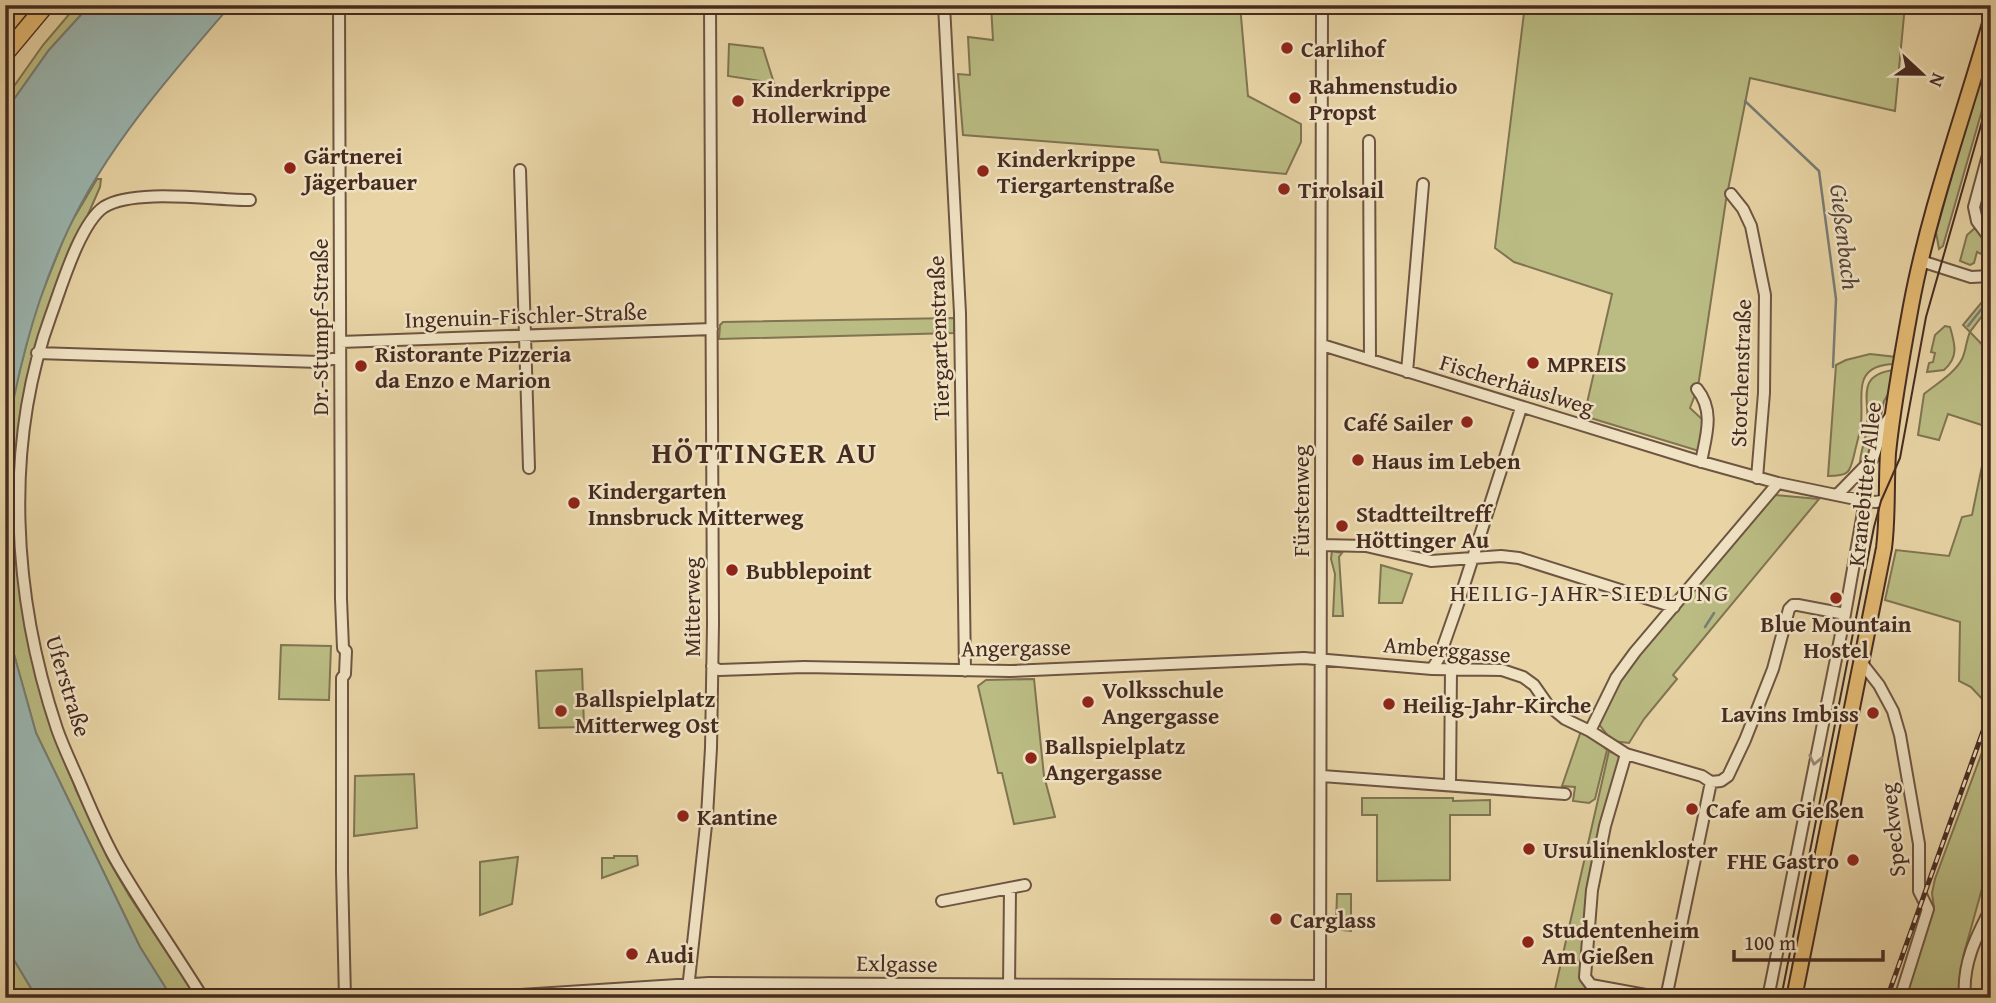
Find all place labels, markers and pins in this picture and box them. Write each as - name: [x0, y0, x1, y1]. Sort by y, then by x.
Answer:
- place label: Carlihof: [1301, 32, 1387, 65]
- marker: Carlihof: [1279, 40, 1295, 56]
- place label: Rahmenstudio Propst: [1309, 69, 1458, 128]
- place label: Kinderkrippe Hollerwind: [752, 72, 891, 131]
- marker: Rahmenstudio Propst: [1287, 90, 1303, 106]
- marker: Kinderkrippe Hollerwind: [730, 93, 746, 109]
- place label: Gärtnerei Jägerbauer: [300, 139, 418, 198]
- place label: Kinderkrippe Tiergartenstraße: [997, 142, 1175, 201]
- marker: Gärtnerei Jägerbauer: [282, 160, 298, 176]
- marker: Kinderkrippe Tiergartenstraße: [975, 163, 991, 179]
- place label: Tirolsail: [1298, 173, 1384, 206]
- marker: Tirolsail: [1276, 181, 1292, 197]
- place label: Ristorante Pizzeria da Enzo e Marion: [375, 337, 571, 396]
- place label: MPREIS: [1547, 347, 1627, 380]
- marker: MPREIS: [1525, 355, 1541, 371]
- marker: Ristorante Pizzeria da Enzo e Marion: [353, 358, 369, 374]
- place label: Café Sailer: [1344, 406, 1453, 439]
- marker: Café Sailer: [1459, 414, 1475, 430]
- place label: Haus im Leben: [1372, 444, 1521, 477]
- marker: Haus im Leben: [1350, 452, 1366, 468]
- place label: Kindergarten Innsbruck Mitterweg: [588, 474, 804, 533]
- marker: Kindergarten Innsbruck Mitterweg: [566, 495, 582, 511]
- place label: Stadtteiltreff Höttinger Au: [1356, 497, 1494, 556]
- marker: Stadtteiltreff Höttinger Au: [1334, 518, 1350, 534]
- place label: Bubblepoint: [746, 554, 872, 587]
- marker: Bubblepoint: [724, 562, 740, 578]
- marker: Blue Mountain Hostel: [1828, 590, 1844, 606]
- place label: Blue Mountain Hostel: [1761, 607, 1912, 666]
- place label: Volksschule Angergasse: [1102, 673, 1224, 732]
- place label: Ballspielplatz Mitterweg Ost: [575, 682, 719, 741]
- place label: Heilig-Jahr-Kirche: [1403, 688, 1591, 721]
- marker: Volksschule Angergasse: [1080, 694, 1096, 710]
- marker: Heilig-Jahr-Kirche: [1381, 696, 1397, 712]
- place label: Lavins Imbiss: [1721, 697, 1859, 730]
- marker: Ballspielplatz Mitterweg Ost: [553, 703, 569, 719]
- marker: Lavins Imbiss: [1865, 705, 1881, 721]
- place label: Ballspielplatz Angergasse: [1045, 729, 1186, 788]
- marker: Ballspielplatz Angergasse: [1023, 750, 1039, 766]
- place label: Cafe am Gießen: [1706, 793, 1864, 826]
- place label: Kantine: [697, 800, 778, 833]
- marker: Cafe am Gießen: [1684, 801, 1700, 817]
- marker: Kantine: [675, 808, 691, 824]
- place label: Ursulinenkloster: [1543, 833, 1718, 866]
- marker: Ursulinenkloster: [1521, 841, 1537, 857]
- place label: FHE Gastro: [1727, 844, 1839, 877]
- marker: FHE Gastro: [1845, 852, 1861, 868]
- place label: Carglass: [1290, 903, 1376, 936]
- marker: Carglass: [1268, 911, 1284, 927]
- place label: Studentenheim Am Gießen: [1542, 913, 1700, 972]
- marker: Studentenheim Am Gießen: [1520, 934, 1536, 950]
- place label: Audi: [646, 938, 694, 971]
- marker: Audi: [624, 946, 640, 962]

